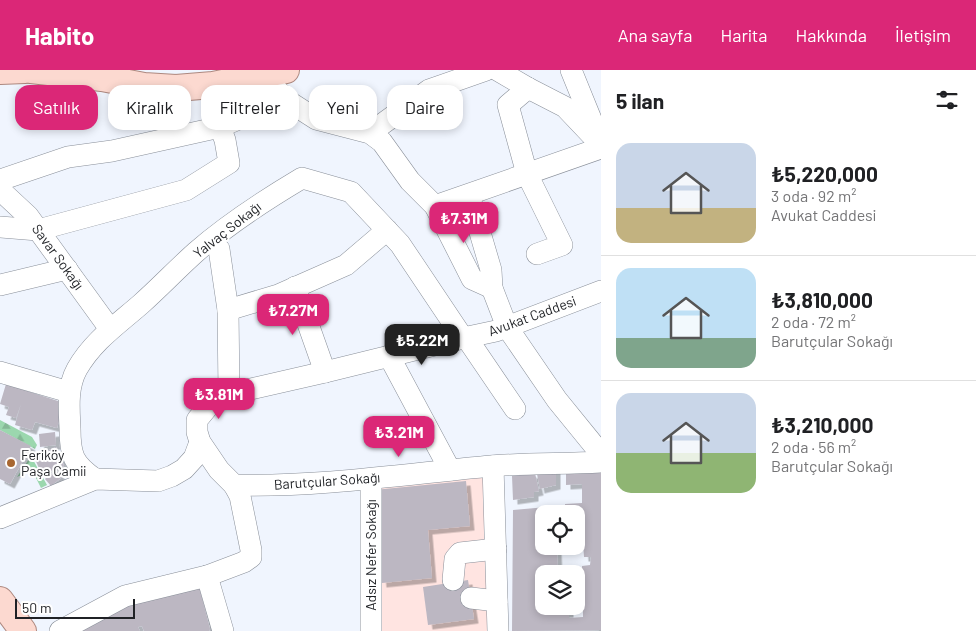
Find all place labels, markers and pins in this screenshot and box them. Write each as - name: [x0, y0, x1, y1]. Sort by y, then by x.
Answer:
- pin: ₺7.31M: [423, 202, 505, 244]
- pin: ₺7.27M: [252, 294, 334, 336]
- pin: ₺5.22M: [381, 324, 463, 366]
- pin: ₺3.81M: [178, 378, 260, 420]
- pin: ₺3.21M: [358, 416, 440, 458]
- place label: Feriköy Paşa Camii: [21, 446, 86, 479]
- marker: Feriköy Paşa Camii: [5, 457, 17, 469]

